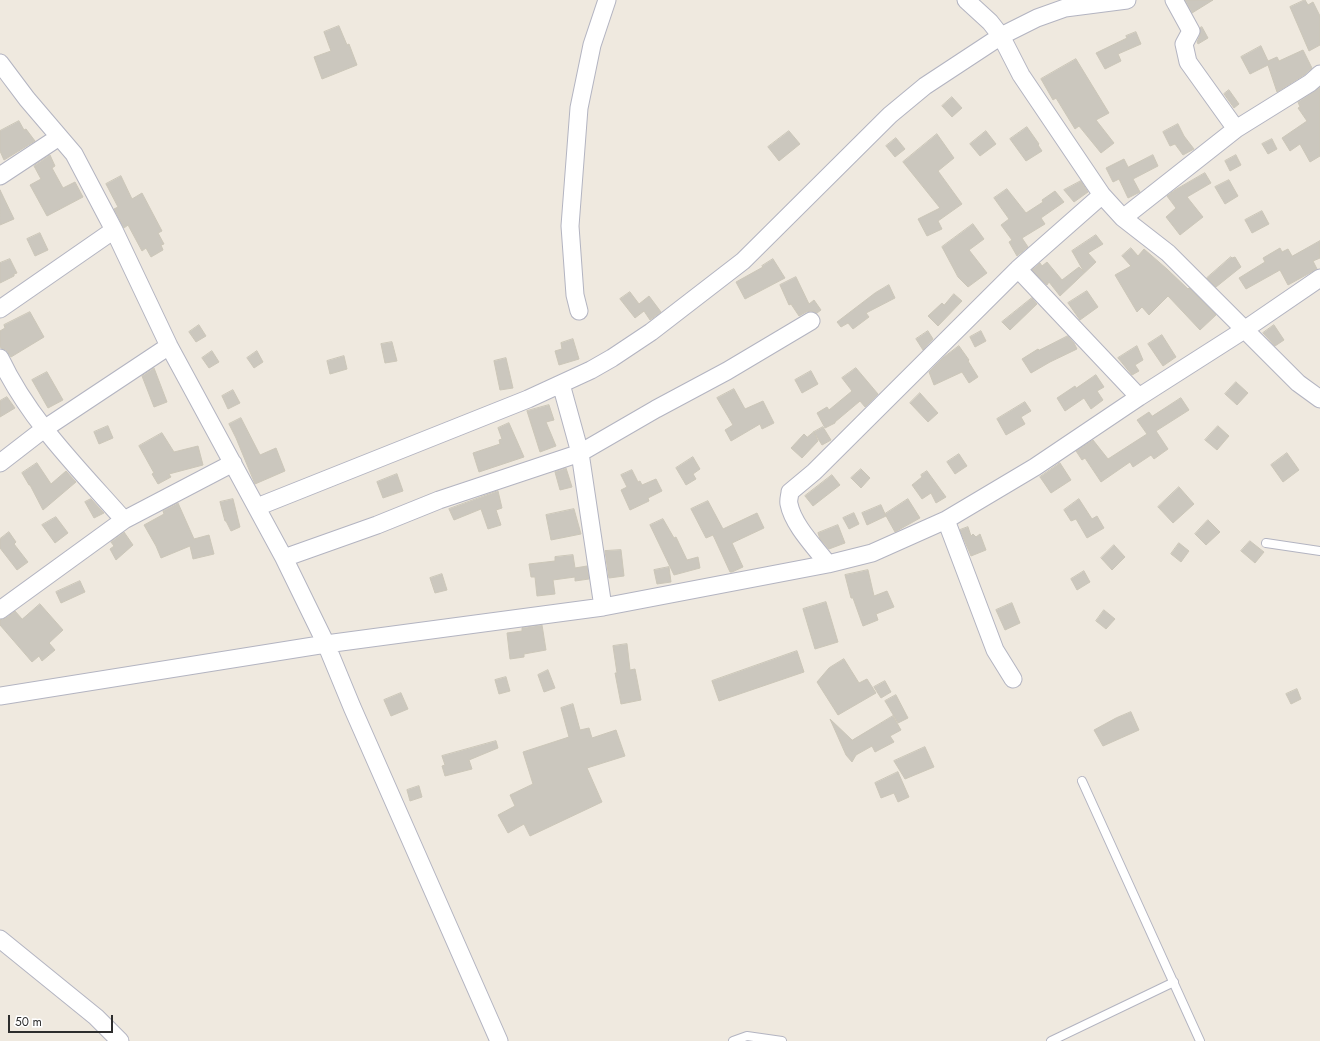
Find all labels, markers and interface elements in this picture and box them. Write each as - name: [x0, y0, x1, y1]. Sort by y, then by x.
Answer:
- scale bar: [10, 1007, 115, 1033]
- text: 50 m: [15, 1013, 42, 1031]

